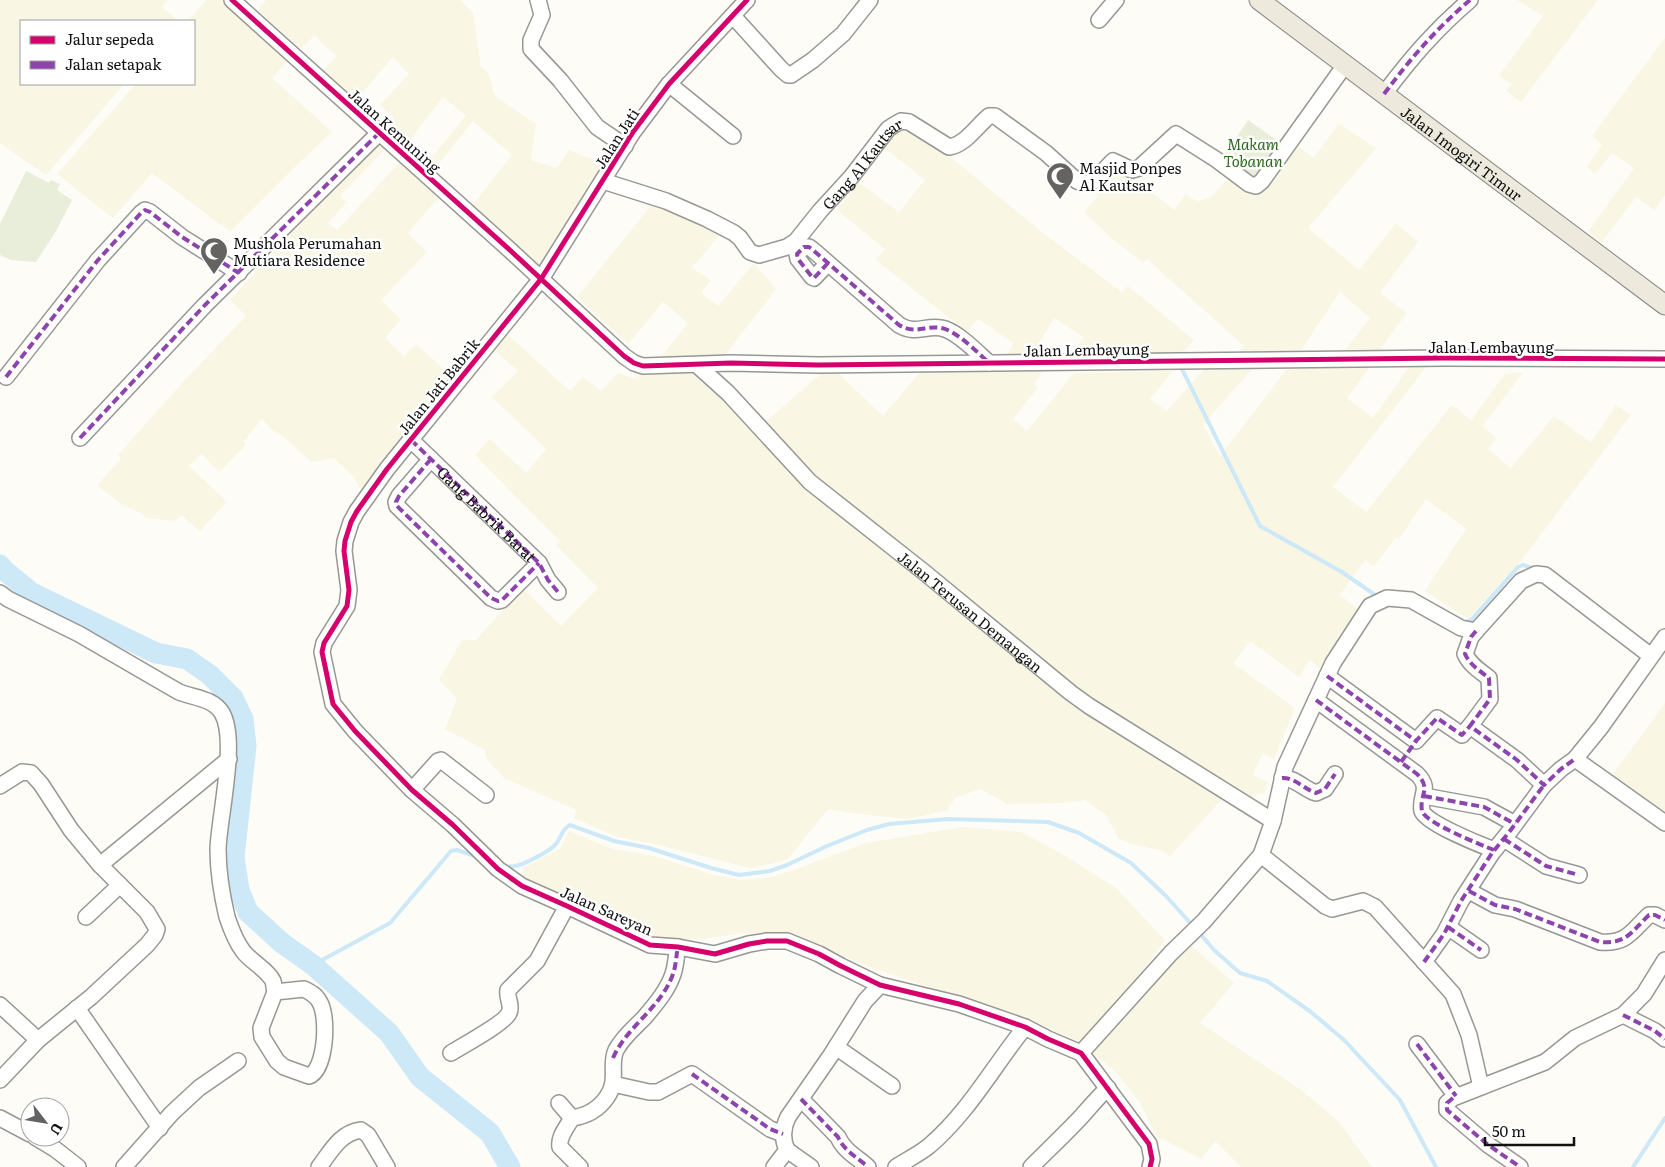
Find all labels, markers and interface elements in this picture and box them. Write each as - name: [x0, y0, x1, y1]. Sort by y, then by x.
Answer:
- legend: [20, 20, 195, 85]
- text: Jalur sepeda: [65, 27, 155, 50]
- text: Jalan setapak: [65, 52, 162, 75]
- street label: Jalan Kemuning: [344, 82, 447, 178]
- street label: Jalan Imogiri Timur: [1397, 99, 1528, 206]
- street label: Jalan Jati: [588, 103, 644, 173]
- street label: Gang Al Kautsar: [816, 111, 906, 214]
- park label: Makam Tobanan: [1223, 132, 1283, 172]
- place label: Masjid Ponpes Al Kautsar: [1079, 156, 1182, 196]
- mosque icon: Masjid Ponpes Al Kautsar: [1045, 161, 1075, 200]
- place label: Mushola Perumahan Mutiara Residence: [233, 231, 382, 271]
- mosque icon: Mushola Perumahan Mutiara Residence: [199, 236, 229, 275]
- street label: Jalan Jati Babrik: [392, 332, 485, 439]
- street label: Jalan Lembayung: [1428, 335, 1555, 358]
- street label: Jalan Lembayung: [1023, 336, 1150, 362]
- street label: Gang Babrik Barat: [433, 460, 542, 567]
- street label: Jalan Terusan Demangan: [894, 545, 1048, 677]
- street label: Jalan Sareyan: [557, 879, 657, 941]
- north arrow: [20, 1097, 70, 1147]
- scale bar: [1485, 1114, 1574, 1146]
- text: U: [46, 1119, 68, 1139]
- text: 50 m: [1492, 1119, 1526, 1142]

